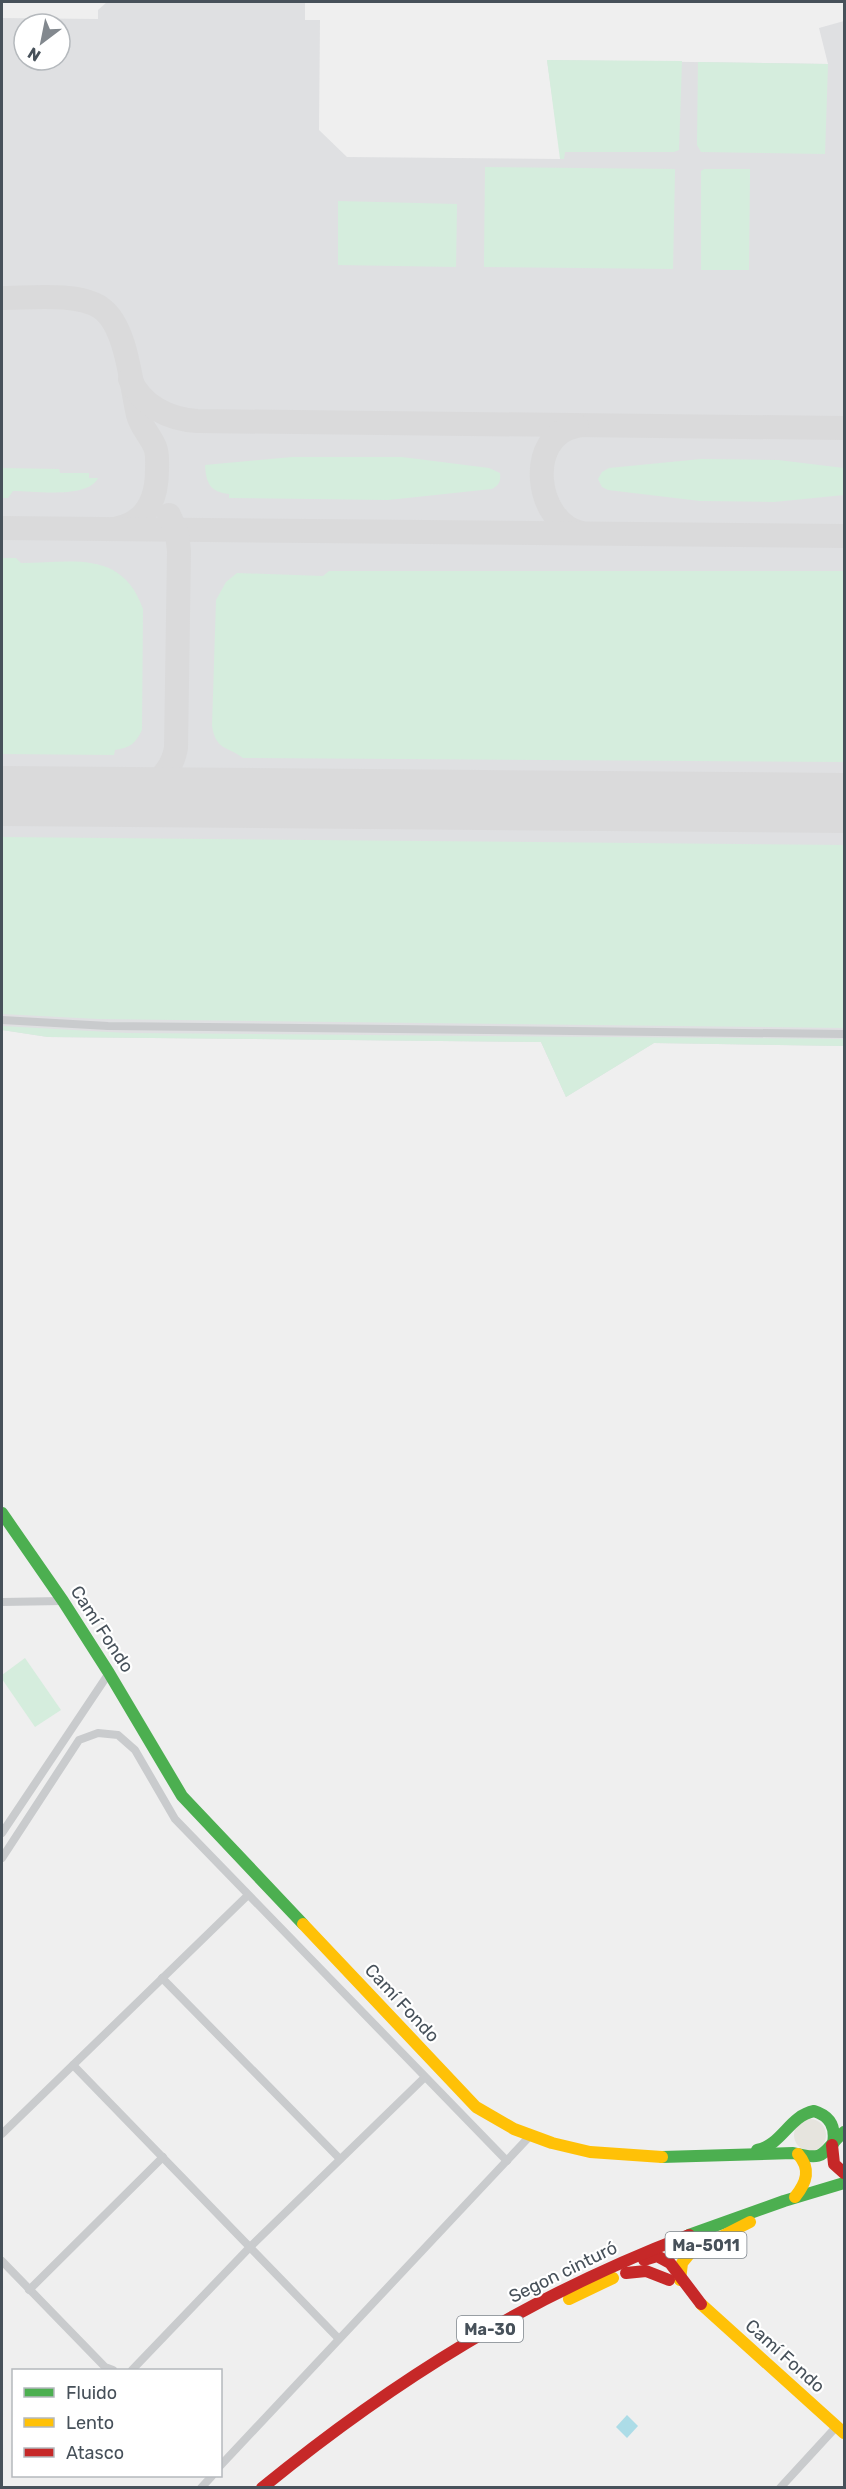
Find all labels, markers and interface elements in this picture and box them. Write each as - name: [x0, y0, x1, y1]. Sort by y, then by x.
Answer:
- north arrow: [12, 12, 72, 72]
- text: N: [24, 43, 44, 65]
- street label: Camí Fondo: [66, 1581, 138, 1677]
- street label: Camí Fondo: [360, 1959, 444, 2047]
- road number: Ma-5011: [666, 2232, 746, 2258]
- street label: Segon cinturó: [505, 2236, 621, 2308]
- street label: Camí Fondo: [741, 2315, 829, 2397]
- road number: Ma-30: [457, 2316, 523, 2342]
- legend: [12, 2369, 222, 2477]
- text: Fluido: [66, 2382, 117, 2404]
- text: Lento: [66, 2412, 114, 2434]
- text: Atasco: [66, 2442, 124, 2464]

